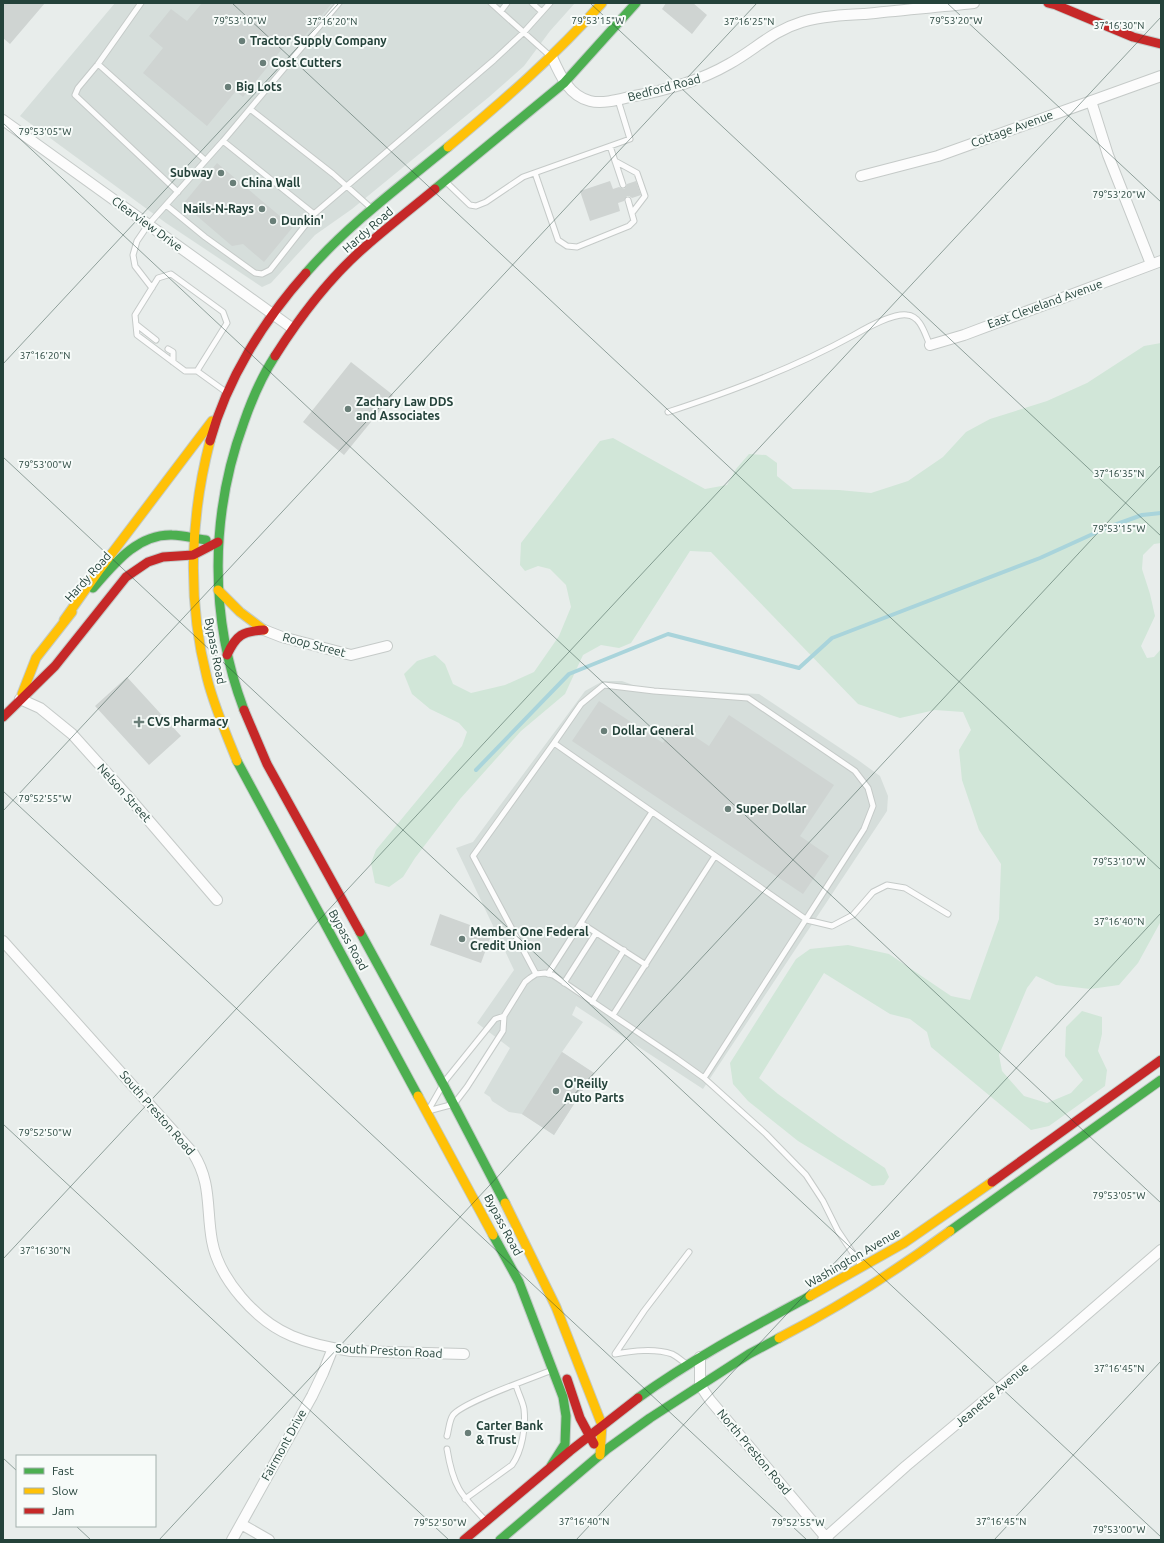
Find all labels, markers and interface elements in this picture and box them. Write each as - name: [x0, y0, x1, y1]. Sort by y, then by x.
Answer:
- text: 79°53'10"W: [214, 15, 266, 26]
- text: 79°53'15"W: [572, 15, 624, 26]
- text: 79°53'20"W: [930, 15, 982, 26]
- text: 37°16'20"N: [307, 16, 357, 27]
- text: 37°16'25"N: [724, 16, 774, 27]
- text: 37°16'30"N: [1094, 20, 1144, 31]
- place label: Tractor Supply Company: [250, 34, 387, 47]
- marker: Tractor Supply Company: [237, 36, 247, 46]
- place label: Cost Cutters: [271, 56, 342, 69]
- marker: Cost Cutters: [258, 58, 268, 68]
- street label: Bedford Road: [626, 72, 702, 103]
- place label: Big Lots: [236, 80, 282, 93]
- marker: Big Lots: [223, 82, 233, 92]
- street label: Cottage Avenue: [969, 108, 1055, 149]
- text: 79°53'05"W: [19, 126, 71, 137]
- place label: Subway: [170, 166, 214, 179]
- marker: Subway: [216, 168, 226, 178]
- place label: China Wall: [241, 176, 301, 189]
- marker: China Wall: [228, 178, 238, 188]
- text: 79°53'20"W: [1093, 189, 1145, 200]
- street label: Clearview Drive: [110, 194, 185, 254]
- place label: Nails-N-Rays: [183, 202, 254, 215]
- marker: Nails-N-Rays: [257, 204, 267, 214]
- street label: Hardy Road: [340, 204, 395, 255]
- place label: Dunkin': [281, 214, 324, 227]
- marker: Dunkin': [268, 216, 278, 226]
- street label: East Cleveland Avenue: [986, 277, 1104, 330]
- text: 37°16'20"N: [20, 350, 70, 361]
- place label: Zachary Law DDS and Associates: [356, 395, 454, 422]
- marker: Zachary Law DDS and Associates: [343, 404, 353, 414]
- text: 79°53'00"W: [19, 459, 71, 470]
- text: 37°16'35"N: [1094, 468, 1144, 479]
- text: 79°53'15"W: [1093, 523, 1145, 534]
- street label: Hardy Road: [62, 549, 113, 604]
- street label: Bypass Road: [203, 617, 228, 685]
- street label: Roop Street: [281, 630, 347, 659]
- place label: CVS Pharmacy: [147, 715, 229, 728]
- marker: CVS Pharmacy: [134, 717, 144, 727]
- place label: Dollar General: [612, 724, 694, 737]
- marker: Dollar General: [599, 726, 609, 736]
- street label: Nelson Street: [95, 761, 154, 825]
- text: 79°52'55"W: [19, 793, 71, 804]
- place label: Super Dollar: [736, 802, 807, 815]
- marker: Super Dollar: [723, 804, 733, 814]
- text: 79°53'10"W: [1093, 856, 1145, 867]
- street label: Bypass Road: [326, 907, 370, 972]
- text: 37°16'40"N: [1094, 916, 1144, 927]
- place label: Member One Federal Credit Union: [470, 925, 589, 952]
- marker: Member One Federal Credit Union: [457, 934, 467, 944]
- street label: South Preston Road: [117, 1068, 197, 1157]
- place label: O'Reilly Auto Parts: [564, 1077, 625, 1104]
- marker: O'Reilly Auto Parts: [551, 1086, 561, 1096]
- text: 79°52'50"W: [19, 1127, 71, 1138]
- text: 79°53'05"W: [1093, 1190, 1145, 1201]
- street label: Bypass Road: [482, 1192, 525, 1258]
- street label: Washington Avenue: [803, 1225, 903, 1290]
- text: 37°16'30"N: [20, 1245, 70, 1256]
- street label: South Preston Road: [335, 1341, 443, 1360]
- street label: Jeanette Avenue: [952, 1360, 1031, 1429]
- text: 37°16'45"N: [1094, 1363, 1144, 1374]
- street label: Fairmont Drive: [259, 1407, 309, 1483]
- street label: North Preston Road: [715, 1407, 794, 1497]
- place label: Carter Bank & Trust: [476, 1419, 543, 1446]
- marker: Carter Bank & Trust: [463, 1428, 473, 1438]
- legend: [16, 1455, 156, 1527]
- text: Fast: [52, 1464, 74, 1477]
- text: Slow: [52, 1484, 78, 1497]
- text: Jam: [52, 1504, 74, 1517]
- text: 37°16'40"N: [559, 1516, 609, 1527]
- text: 37°16'45"N: [976, 1516, 1026, 1527]
- text: 79°52'50"W: [414, 1517, 466, 1528]
- text: 79°52'55"W: [772, 1517, 824, 1528]
- text: 79°53'00"W: [1093, 1524, 1145, 1535]

